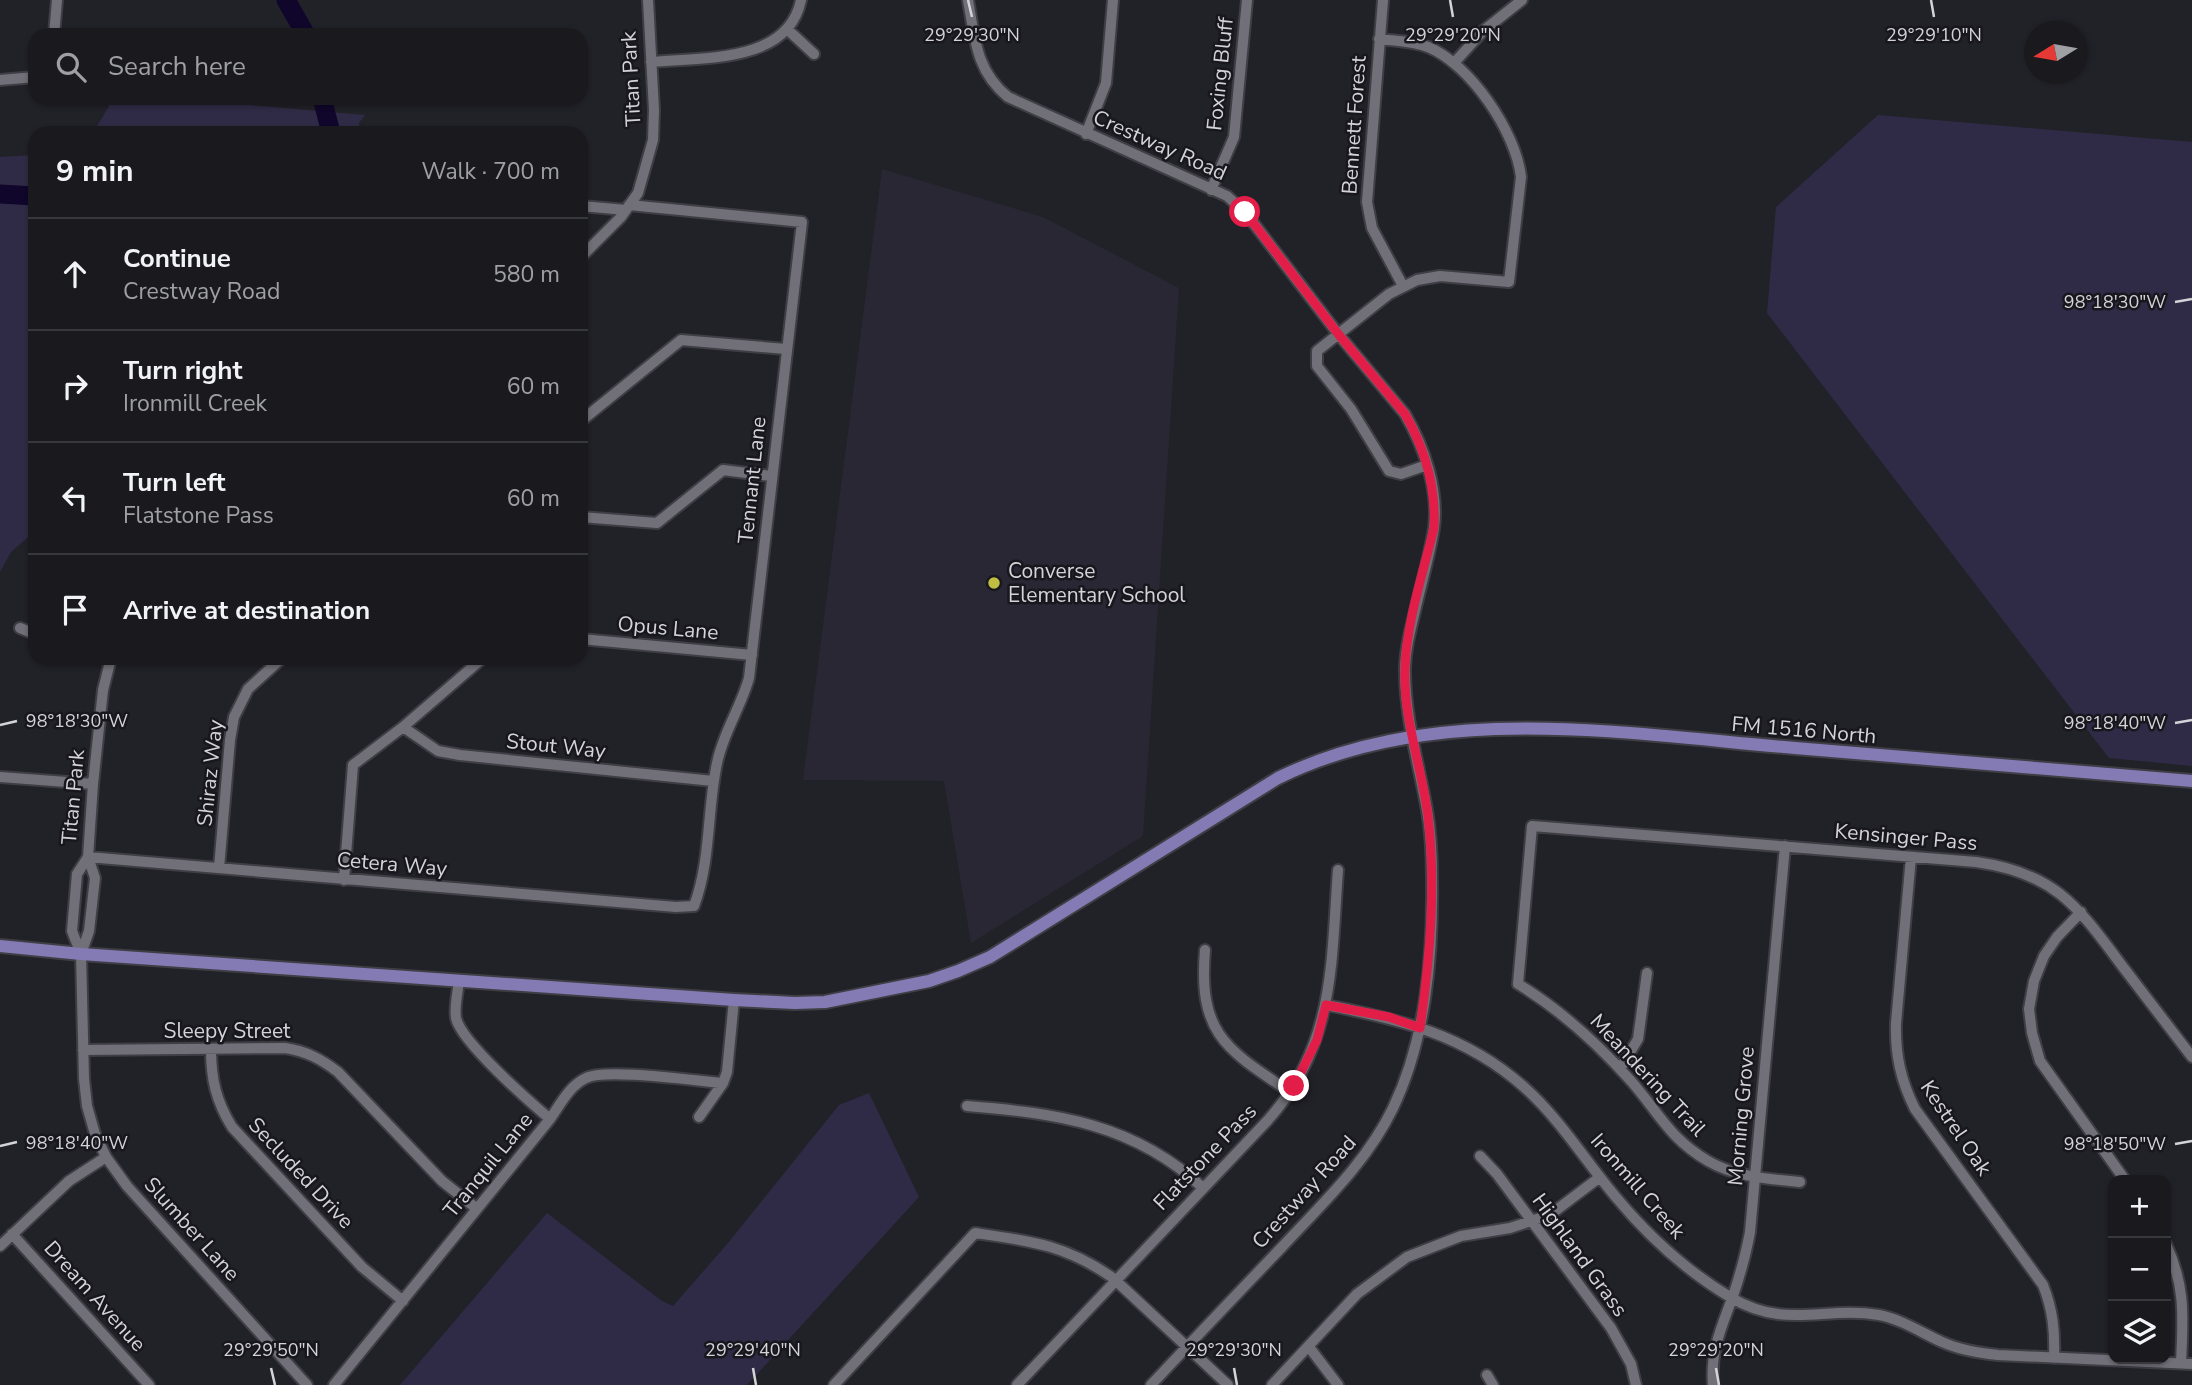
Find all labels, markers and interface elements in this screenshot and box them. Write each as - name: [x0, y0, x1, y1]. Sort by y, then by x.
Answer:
- street label: Foxing Bluff: [1200, 15, 1240, 132]
- north arrow: [2024, 21, 2087, 84]
- text: 29°29'30"N: [924, 23, 1020, 47]
- text: 29°29'20"N: [1405, 23, 1501, 47]
- text: 29°29'10"N: [1886, 23, 1982, 47]
- search box: [28, 28, 588, 105]
- street label: Titan Park: [615, 30, 647, 127]
- icon: search: [52, 48, 90, 86]
- text: Search here: [108, 49, 246, 84]
- street label: Bennett Forest: [1335, 54, 1373, 195]
- street label: Crestway Road: [1089, 103, 1231, 187]
- text: 9 min: [56, 151, 134, 192]
- text: Walk · 700 m: [421, 156, 560, 187]
- route start: [1229, 196, 1260, 227]
- text: Continue: [123, 241, 231, 276]
- icon: ahead: [56, 255, 94, 293]
- text: 580 m: [493, 259, 560, 290]
- text: Crestway Road: [123, 276, 280, 307]
- text: 98°18'30"W: [2064, 290, 2166, 314]
- text: Turn right: [123, 353, 242, 388]
- icon: right: [56, 367, 94, 405]
- text: 60 m: [507, 371, 560, 402]
- text: Ironmill Creek: [123, 388, 267, 419]
- street label: Tennant Lane: [731, 415, 773, 545]
- text: Turn left: [123, 465, 226, 500]
- icon: left: [56, 479, 94, 517]
- text: 60 m: [507, 483, 560, 514]
- text: Flatstone Pass: [123, 500, 274, 531]
- place label: Converse Elementary School: [1008, 557, 1186, 609]
- marker: Converse Elementary School: [986, 575, 1002, 591]
- icon: arrive: [56, 591, 94, 629]
- text: Arrive at destination: [123, 593, 370, 628]
- street label: Opus Lane: [616, 610, 720, 646]
- text: 98°18'30"W: [26, 709, 128, 733]
- street label: FM 1516 North: [1730, 710, 1878, 750]
- text: 98°18'40"W: [2064, 711, 2166, 735]
- street label: Shiraz Way: [190, 718, 230, 828]
- street label: Stout Way: [505, 727, 607, 765]
- street label: Titan Park: [55, 748, 91, 846]
- street label: Kensinger Pass: [1833, 817, 1979, 857]
- street label: Cetera Way: [336, 845, 449, 883]
- street label: Meandering Trail: [1584, 1008, 1713, 1143]
- street label: Sleepy Street: [164, 1017, 291, 1045]
- street label: Morning Grove: [1721, 1045, 1761, 1187]
- route end: [1278, 1070, 1309, 1101]
- street label: Kestrel Oak: [1914, 1075, 1998, 1182]
- street label: Flatstone Pass: [1147, 1098, 1263, 1216]
- street label: Tranquil Lane: [437, 1107, 539, 1223]
- street label: Secluded Drive: [242, 1111, 360, 1235]
- street label: Ironmill Creek: [1584, 1127, 1692, 1245]
- street label: Crestway Road: [1246, 1129, 1362, 1255]
- text: 98°18'40"W: [26, 1131, 128, 1155]
- text: 98°18'50"W: [2064, 1132, 2166, 1156]
- street label: Slumber Lane: [138, 1171, 246, 1287]
- map controls: [2108, 1175, 2171, 1364]
- button: +: [2108, 1175, 2171, 1238]
- street label: Highland Grass: [1526, 1188, 1634, 1322]
- street label: Dream Avenue: [38, 1235, 152, 1357]
- button: −: [2108, 1238, 2171, 1301]
- button: layers: [2108, 1301, 2171, 1364]
- text: 29°29'50"N: [223, 1338, 319, 1362]
- text: 29°29'40"N: [705, 1338, 801, 1362]
- text: 29°29'30"N: [1186, 1338, 1282, 1362]
- text: 29°29'20"N: [1668, 1338, 1764, 1362]

